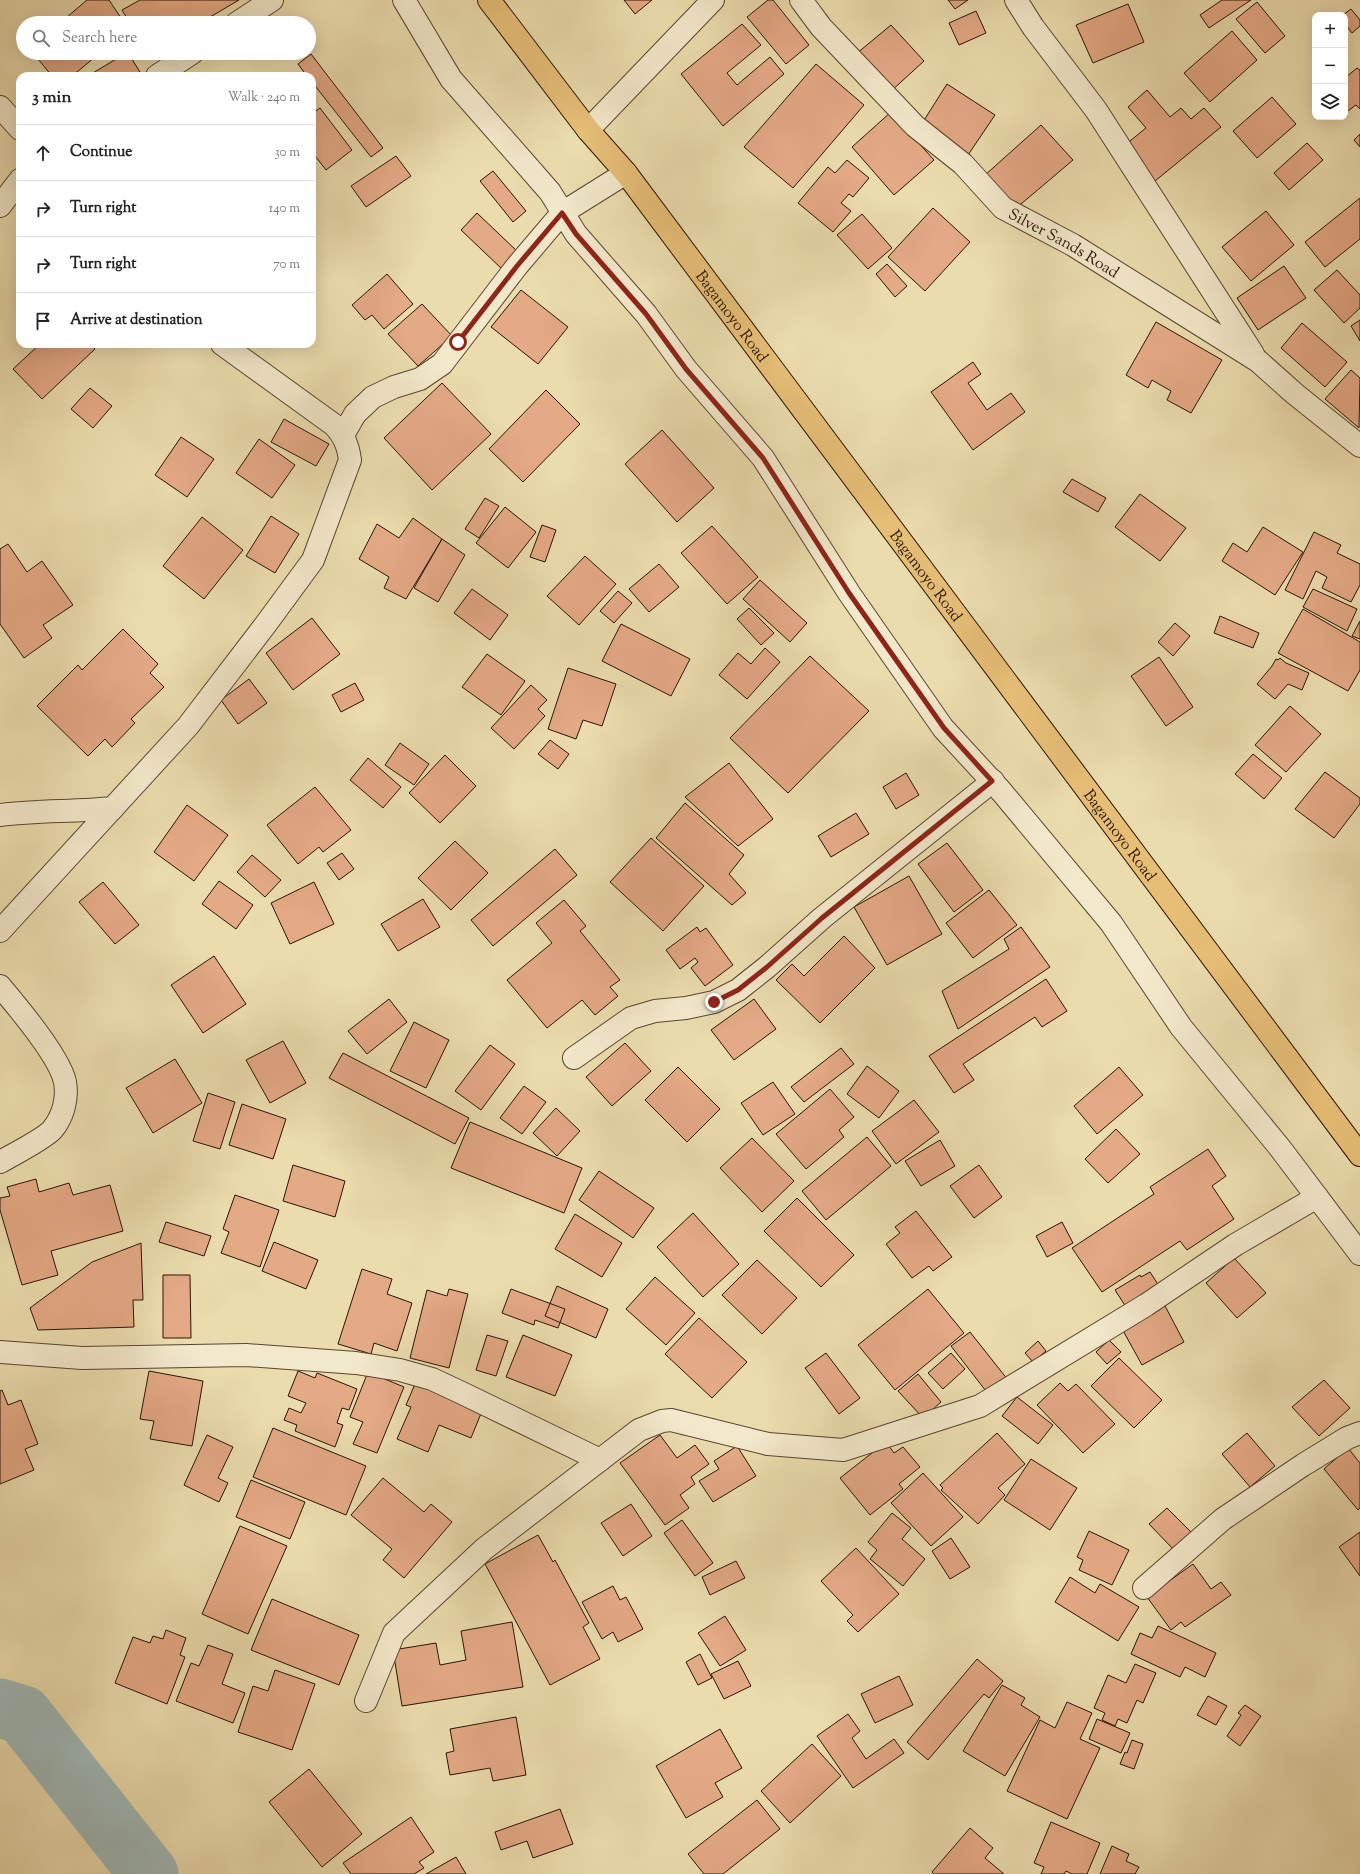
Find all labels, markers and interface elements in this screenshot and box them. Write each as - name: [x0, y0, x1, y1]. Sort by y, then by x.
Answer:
- map controls: [1312, 12, 1348, 120]
- button: +: [1312, 12, 1348, 48]
- search box: [16, 16, 316, 60]
- icon: search: [30, 27, 52, 49]
- text: Search here: [62, 28, 137, 49]
- button: −: [1312, 48, 1348, 84]
- button: layers: [1312, 84, 1348, 120]
- text: 3 min: [32, 86, 71, 110]
- text: Walk · 240 m: [228, 89, 300, 107]
- icon: ahead: [32, 142, 54, 164]
- text: Continue: [70, 142, 132, 163]
- text: 30 m: [274, 144, 300, 162]
- icon: right: [32, 198, 54, 220]
- text: Turn right: [70, 198, 136, 219]
- text: 140 m: [269, 200, 300, 218]
- street label: Silver Sands Road: [1004, 204, 1123, 285]
- icon: right: [32, 254, 54, 276]
- text: Turn right: [70, 254, 136, 275]
- text: 70 m: [273, 256, 300, 274]
- street label: Bagamoyo Road: [689, 266, 773, 368]
- icon: arrive: [32, 310, 54, 332]
- text: Arrive at destination: [70, 310, 203, 331]
- route start: [449, 333, 467, 351]
- street label: Bagamoyo Road: [883, 526, 967, 628]
- street label: Bagamoyo Road: [1077, 785, 1161, 887]
- route end: [705, 993, 723, 1011]

